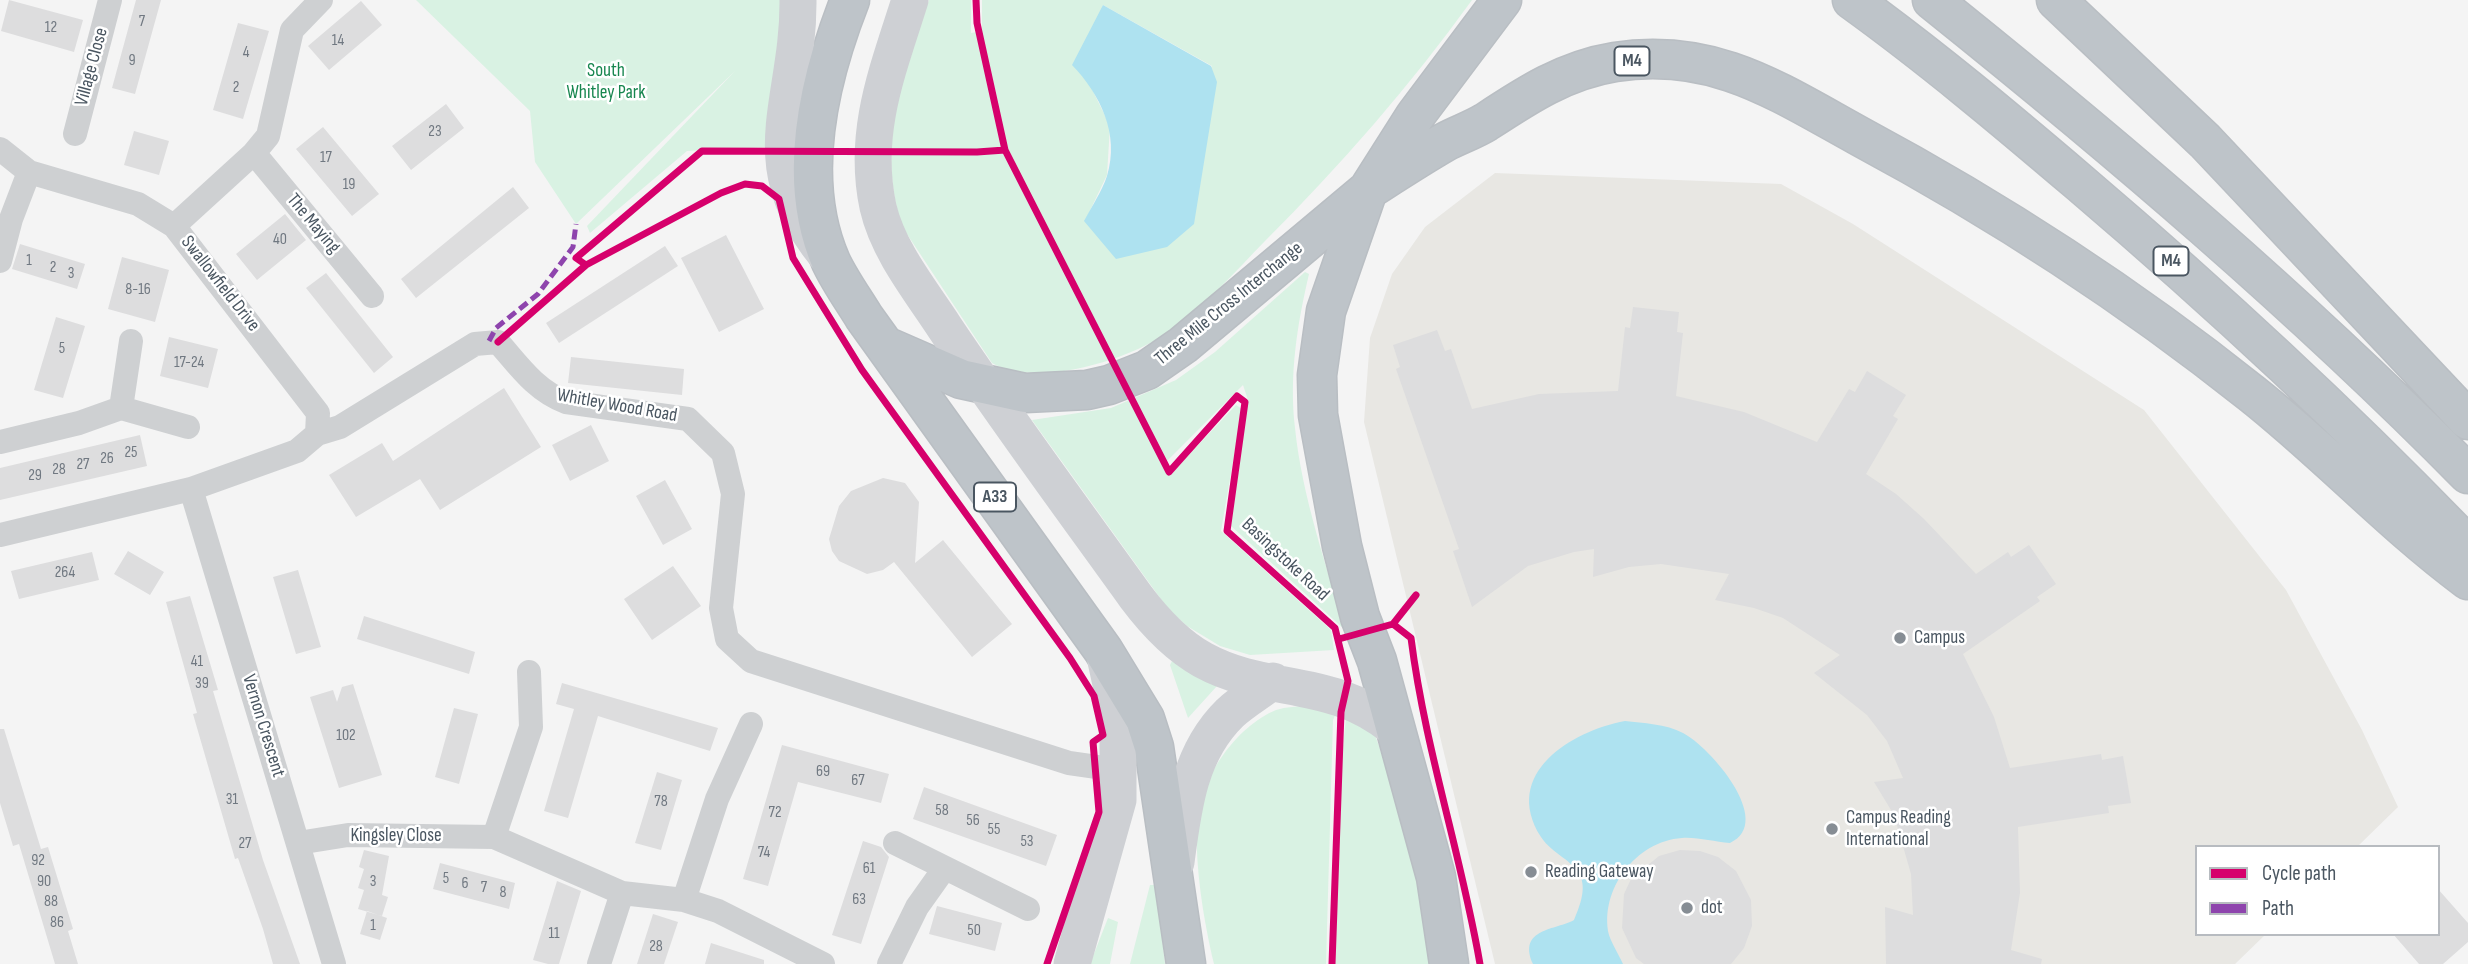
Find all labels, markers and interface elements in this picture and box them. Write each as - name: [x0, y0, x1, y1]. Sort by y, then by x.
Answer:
- house number: 7: [139, 12, 145, 32]
- house number: 12: [45, 18, 57, 38]
- street label: Village Close: [71, 26, 113, 108]
- house number: 14: [332, 31, 344, 51]
- house number: 4: [243, 43, 249, 63]
- road number: M4: [1614, 46, 1650, 76]
- house number: 9: [128, 51, 136, 71]
- park label: South Whitley Park: [566, 60, 646, 104]
- house number: 2: [233, 78, 239, 98]
- house number: 23: [428, 122, 442, 142]
- house number: 17: [320, 148, 332, 168]
- house number: 19: [343, 175, 355, 195]
- street label: The Maying: [281, 189, 345, 259]
- house number: 40: [273, 230, 287, 250]
- street label: Swallowfield Drive: [176, 232, 264, 336]
- street label: Three Mile Cross Interchange: [1150, 237, 1308, 371]
- road number: M4: [2154, 246, 2188, 276]
- house number: 1: [26, 251, 32, 271]
- house number: 2: [50, 258, 56, 278]
- house number: 3: [68, 264, 74, 284]
- house number: 8-16: [125, 280, 151, 300]
- house number: 5: [59, 339, 65, 359]
- house number: 17-24: [174, 353, 204, 373]
- street label: Whitley Wood Road: [555, 384, 679, 428]
- house number: 25: [124, 443, 138, 463]
- house number: 26: [100, 449, 114, 469]
- house number: 27: [76, 455, 90, 475]
- house number: 28: [52, 460, 66, 480]
- house number: 29: [28, 466, 42, 486]
- road number: A33: [974, 482, 1016, 512]
- street label: Basingstoke Road: [1236, 514, 1334, 606]
- house number: 264: [55, 563, 75, 583]
- place label: Campus: [1914, 627, 1965, 649]
- marker: Campus: [1892, 630, 1908, 646]
- house number: 41: [191, 652, 203, 672]
- street label: Vernon Crescent: [237, 672, 289, 780]
- house number: 39: [195, 674, 209, 694]
- house number: 102: [336, 726, 356, 746]
- house number: 69: [816, 762, 830, 782]
- house number: 67: [851, 771, 865, 791]
- house number: 31: [226, 790, 238, 810]
- house number: 78: [654, 792, 668, 812]
- house number: 58: [935, 801, 949, 821]
- house number: 72: [769, 803, 781, 823]
- place label: Campus Reading International: [1846, 807, 1951, 851]
- house number: 56: [966, 811, 980, 831]
- house number: 55: [988, 820, 1000, 840]
- marker: Campus Reading International: [1824, 821, 1840, 837]
- street label: Kingsley Close: [350, 825, 442, 847]
- house number: 53: [1020, 832, 1034, 852]
- house number: 27: [238, 834, 252, 854]
- house number: 74: [758, 843, 770, 863]
- legend: [2195, 845, 2440, 936]
- house number: 92: [31, 851, 45, 871]
- house number: 61: [863, 859, 875, 879]
- place label: Reading Gateway: [1545, 861, 1654, 883]
- text: Cycle path: [2262, 861, 2336, 886]
- marker: Reading Gateway: [1523, 864, 1539, 880]
- house number: 5: [443, 869, 449, 889]
- house number: 90: [37, 872, 51, 892]
- house number: 3: [370, 872, 376, 892]
- house number: 6: [461, 874, 469, 894]
- house number: 7: [481, 878, 487, 898]
- house number: 8: [499, 883, 507, 903]
- house number: 63: [852, 890, 866, 910]
- house number: 88: [44, 892, 58, 912]
- text: Path: [2262, 896, 2294, 921]
- place label: dot: [1701, 897, 1723, 919]
- marker: dot: [1679, 900, 1695, 916]
- house number: 86: [50, 913, 64, 933]
- house number: 1: [370, 916, 376, 936]
- house number: 50: [967, 921, 981, 941]
- house number: 11: [548, 924, 560, 944]
- house number: 28: [649, 937, 663, 957]

